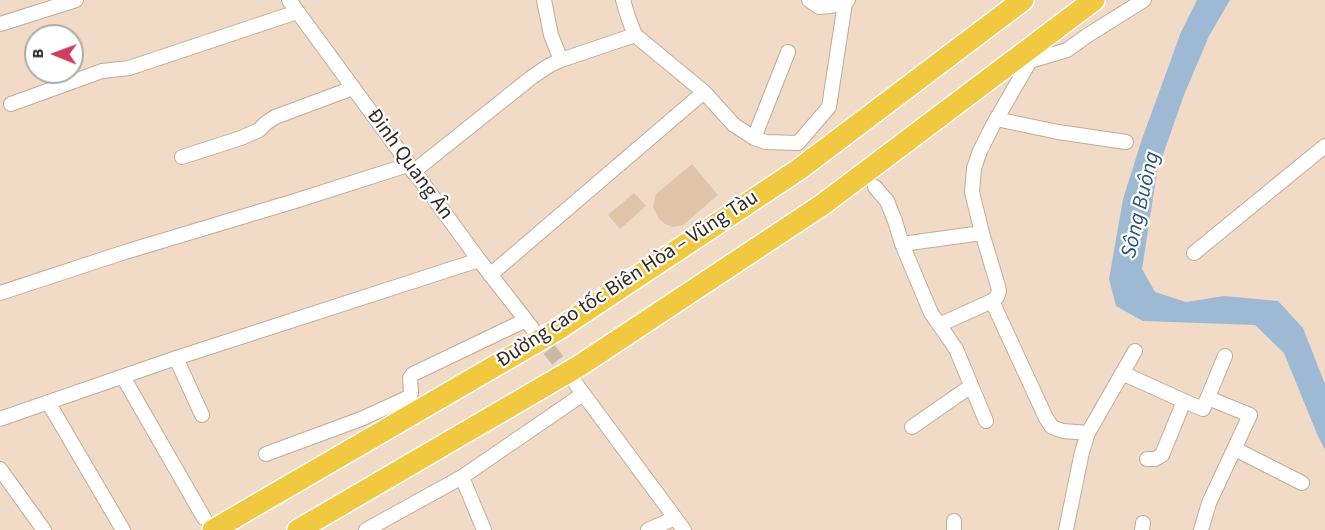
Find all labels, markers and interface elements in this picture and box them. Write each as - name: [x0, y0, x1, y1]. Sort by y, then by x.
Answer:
- north arrow: [24, 24, 84, 84]
- text: B: [27, 49, 49, 59]
- street label: Đinh Quang Ân: [360, 105, 458, 225]
- water label: Sông Buông: [1117, 149, 1167, 261]
- street label: Đường cao tốc Biên Hòa – Vũng Tàu: [492, 186, 764, 374]

